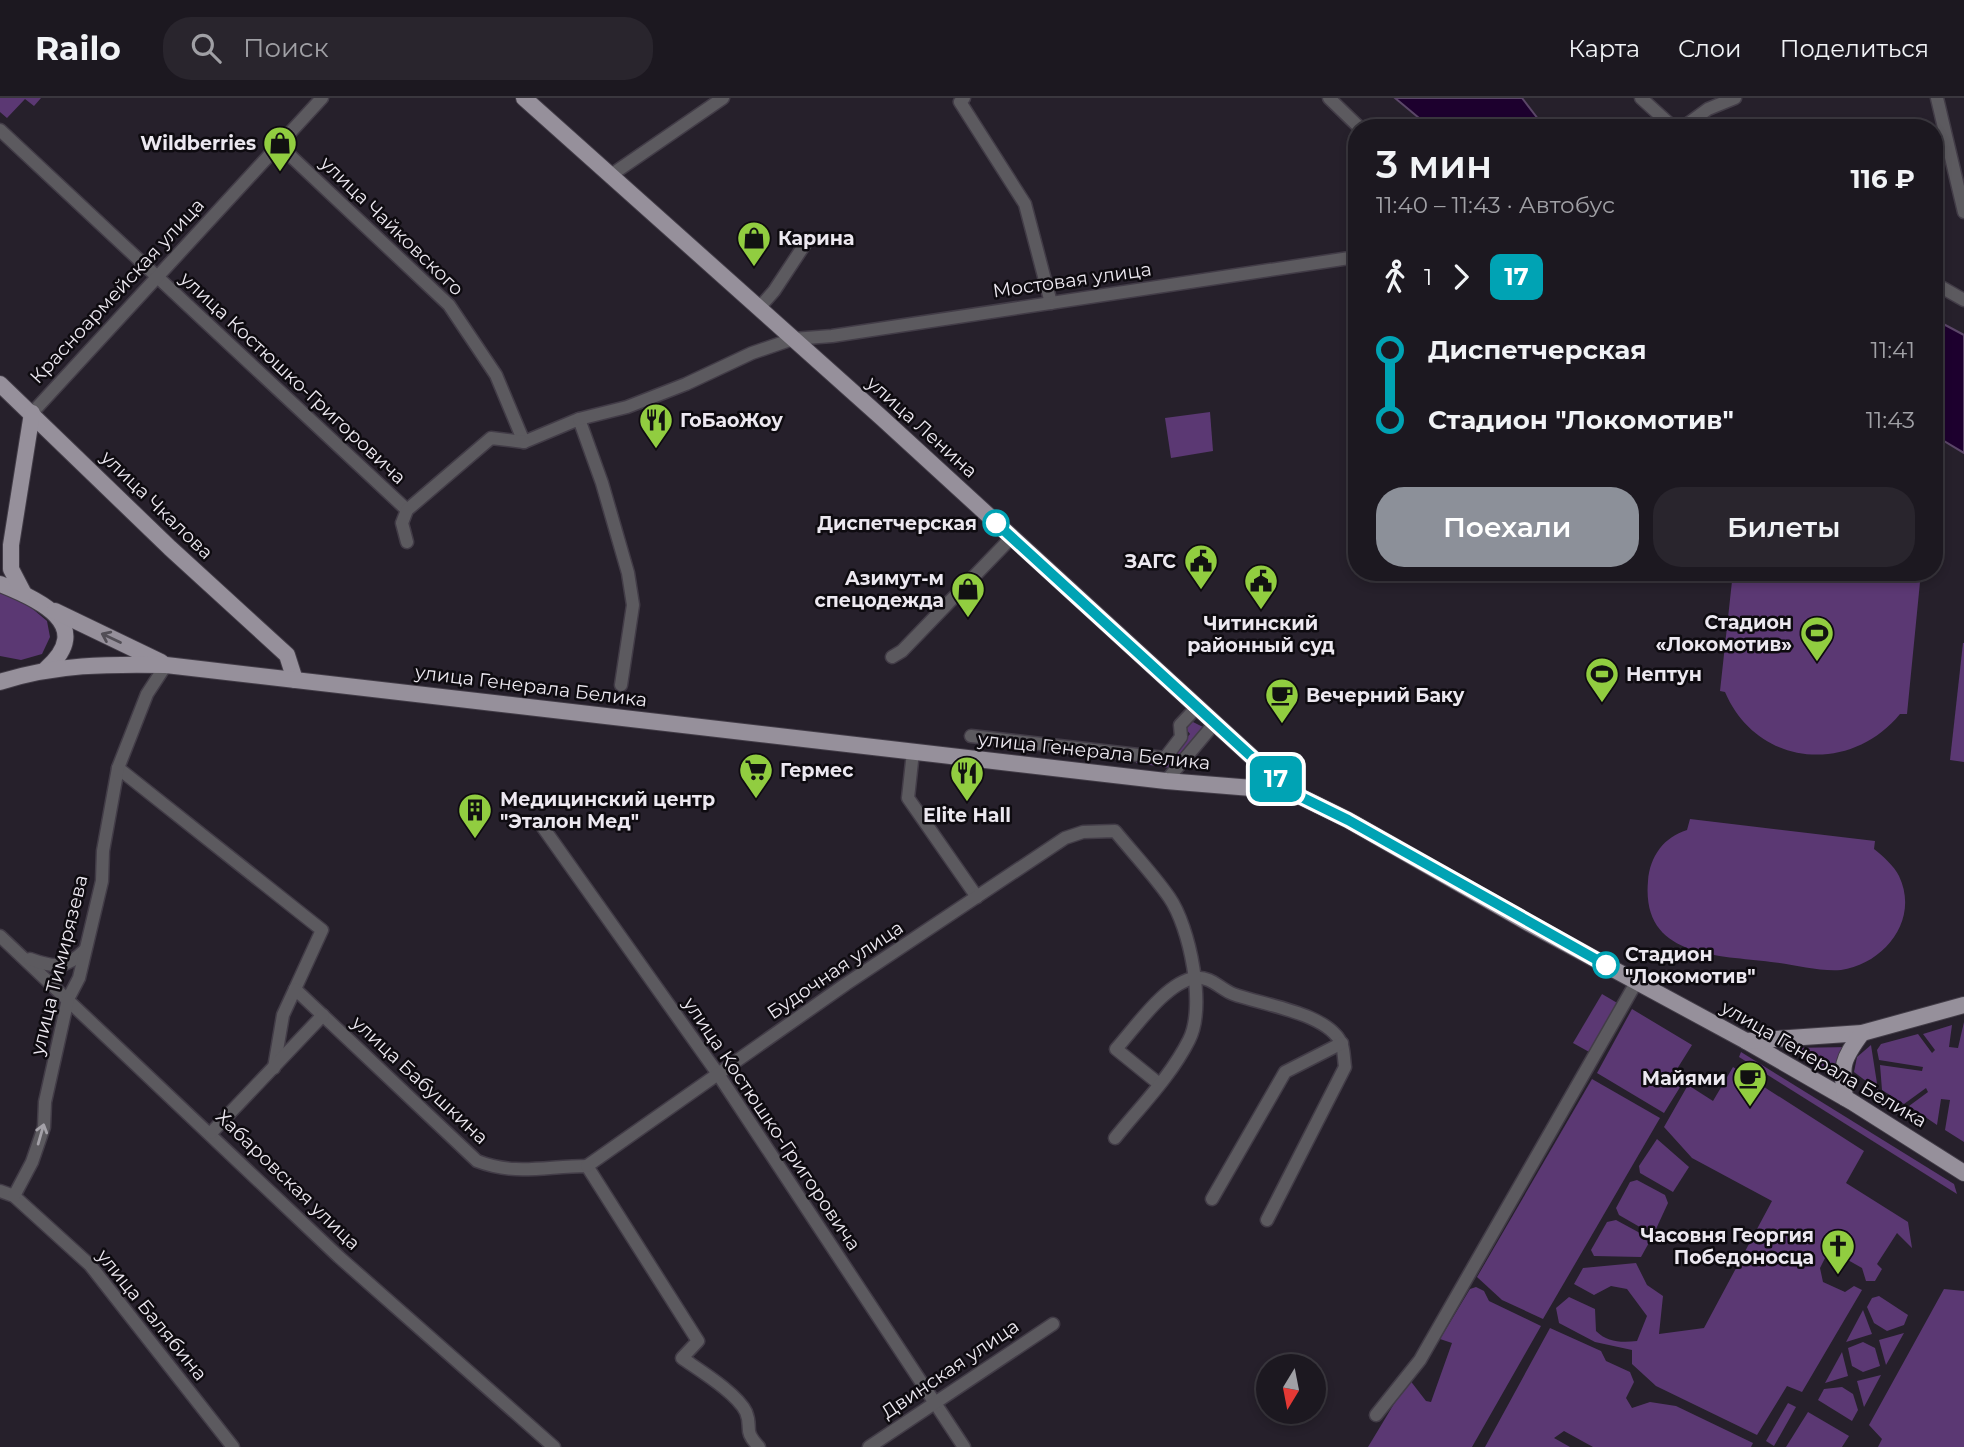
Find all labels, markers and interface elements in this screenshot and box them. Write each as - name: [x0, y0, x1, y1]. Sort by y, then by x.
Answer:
- search box: [163, 17, 653, 80]
- text: Railo: [35, 28, 121, 68]
- icon: search: [187, 29, 225, 67]
- text: Поиск: [243, 32, 329, 64]
- text: Карта: [1568, 34, 1640, 63]
- text: Слои: [1678, 34, 1742, 63]
- text: Поделиться: [1780, 34, 1929, 63]
- shop icon: Wildberries: [261, 124, 299, 173]
- place label: Wildberries: [140, 132, 256, 155]
- text: 3 мин: [1376, 141, 1492, 188]
- street label: улица Чайковского: [315, 151, 469, 300]
- text: 116 ₽: [1851, 163, 1915, 195]
- text: 11:40 – 11:43 · Автобус: [1376, 191, 1615, 219]
- street label: Красноармейская улица: [25, 194, 209, 388]
- shop icon: Карина: [735, 219, 773, 268]
- place label: Карина: [778, 227, 854, 250]
- street label: Мостовая улица: [991, 257, 1153, 303]
- icon: walk: [1376, 258, 1414, 296]
- icon: forward: [1442, 258, 1480, 296]
- text: 17: [1504, 262, 1529, 291]
- text: 1: [1424, 263, 1432, 291]
- street label: улица Костюшко-Григоровича: [175, 266, 411, 489]
- text: Диспетчерская: [1428, 334, 1647, 366]
- text: 11:41: [1871, 336, 1915, 364]
- street label: улица Ленина: [861, 371, 982, 483]
- restaurant icon: ГоБаоЖоу: [637, 401, 675, 450]
- text: Стадион "Локомотив": [1428, 404, 1734, 436]
- text: 11:43: [1866, 406, 1915, 434]
- place label: ГоБаоЖоу: [680, 409, 783, 432]
- street label: улица Чкалова: [96, 445, 218, 564]
- button: Поехали: [1376, 487, 1639, 567]
- button: Билеты: [1653, 487, 1915, 567]
- marker: Диспетчерская: [983, 510, 1009, 536]
- place label: Диспетчерская: [817, 512, 977, 535]
- public building icon: ЗАГС: [1182, 542, 1220, 591]
- place label: ЗАГС: [1124, 550, 1176, 573]
- public building icon: Читинский районный суд: [1242, 562, 1280, 611]
- place label: Азимут-м спецодежда: [814, 567, 944, 612]
- shop icon: Азимут-м спецодежда: [949, 570, 987, 619]
- place label: Стадион «Локомотив»: [1655, 611, 1792, 656]
- place label: Читинский районный суд: [1187, 612, 1335, 657]
- sports icon: Стадион «Локомотив»: [1798, 614, 1836, 663]
- one-way arrow: [101, 630, 122, 644]
- sports icon: Нептун: [1583, 655, 1621, 704]
- street label: улица Генерала Белика: [413, 660, 648, 712]
- place label: Нептун: [1626, 663, 1702, 686]
- cafe icon: Вечерний Баку: [1263, 676, 1301, 725]
- place label: Вечерний Баку: [1306, 684, 1465, 707]
- street label: улица Генерала Белика: [976, 727, 1211, 775]
- supermarket icon: Гермес: [737, 751, 775, 800]
- restaurant icon: Elite Hall: [948, 754, 986, 803]
- line badge: 17: [1244, 756, 1308, 802]
- place label: Гермес: [780, 759, 854, 782]
- text: 17: [1264, 764, 1288, 793]
- place label: Медицинский центр "Эталон Мед": [500, 788, 715, 833]
- building icon: Медицинский центр "Эталон Мед": [456, 791, 494, 840]
- place label: Elite Hall: [923, 804, 1011, 827]
- street label: улица Тимирязева: [25, 872, 93, 1059]
- street label: Будочная улица: [763, 916, 907, 1024]
- place label: Стадион "Локомотив": [1625, 943, 1756, 988]
- marker: Стадион "Локомотив": [1593, 952, 1619, 978]
- street label: улица Костюшко-Григоровича: [678, 992, 866, 1255]
- street label: улица Генерала Белика: [1716, 995, 1931, 1132]
- street label: улица Бабушкина: [346, 1010, 493, 1149]
- cafe icon: Майями: [1731, 1059, 1769, 1108]
- place label: Майями: [1642, 1067, 1726, 1090]
- street label: Хабаровская улица: [211, 1105, 365, 1255]
- one-way arrow: [35, 1124, 48, 1146]
- place label: Часовня Георгия Победоносца: [1641, 1224, 1814, 1269]
- church icon: Часовня Георгия Победоносца: [1819, 1227, 1857, 1276]
- street label: улица Балябина: [91, 1244, 212, 1385]
- street label: Двинская улица: [877, 1314, 1023, 1424]
- north arrow: [1256, 1354, 1326, 1424]
- map controls: [1256, 1354, 1326, 1424]

